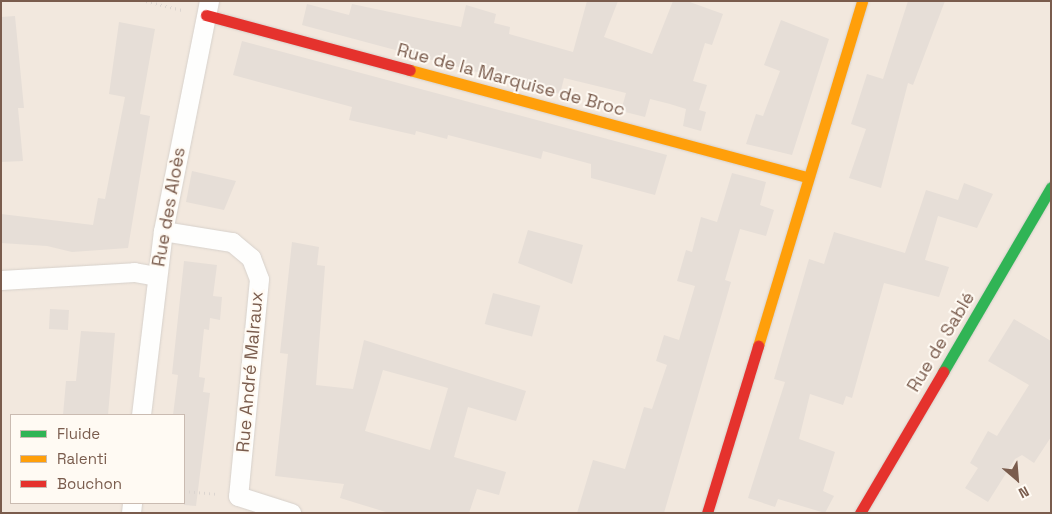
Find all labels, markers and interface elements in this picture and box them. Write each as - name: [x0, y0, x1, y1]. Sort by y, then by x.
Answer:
- street label: Rue de la Marquise de Broc: [395, 39, 627, 121]
- street label: Rue des Aloès: [148, 146, 190, 268]
- street label: Rue de Sablé: [903, 288, 979, 396]
- street label: Rue André Malraux: [232, 290, 268, 454]
- legend: [10, 414, 185, 504]
- text: Fluide: [57, 424, 100, 443]
- text: Ralenti: [57, 449, 107, 468]
- north arrow: [992, 454, 1042, 504]
- text: Bouchon: [57, 474, 122, 493]
- text: N: [1016, 482, 1032, 503]

